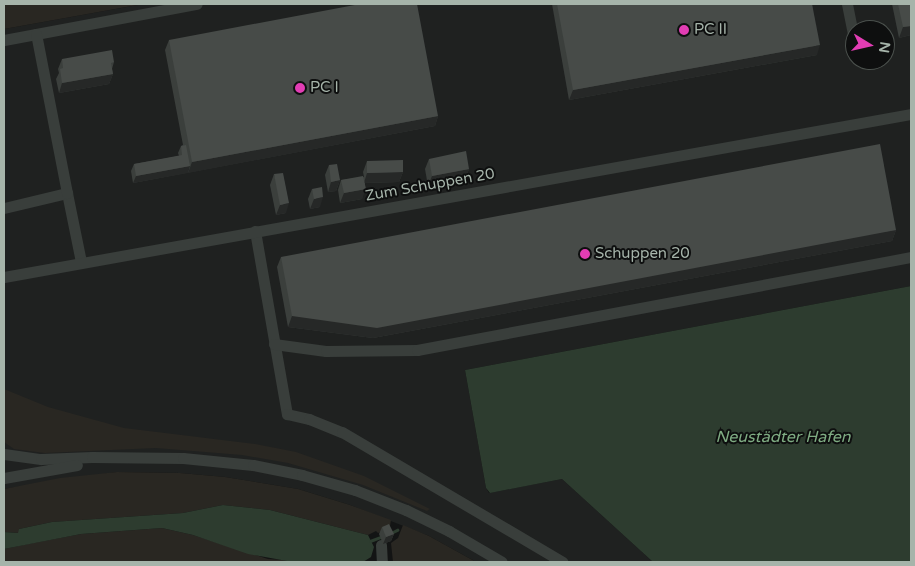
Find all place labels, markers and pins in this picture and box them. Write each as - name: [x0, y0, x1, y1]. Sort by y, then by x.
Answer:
- place label: PC II: [694, 21, 727, 39]
- marker: PC II: [678, 24, 690, 36]
- place label: PC I: [310, 79, 339, 97]
- marker: PC I: [294, 82, 306, 94]
- place label: Schuppen 20: [595, 245, 690, 263]
- marker: Schuppen 20: [579, 248, 591, 260]

